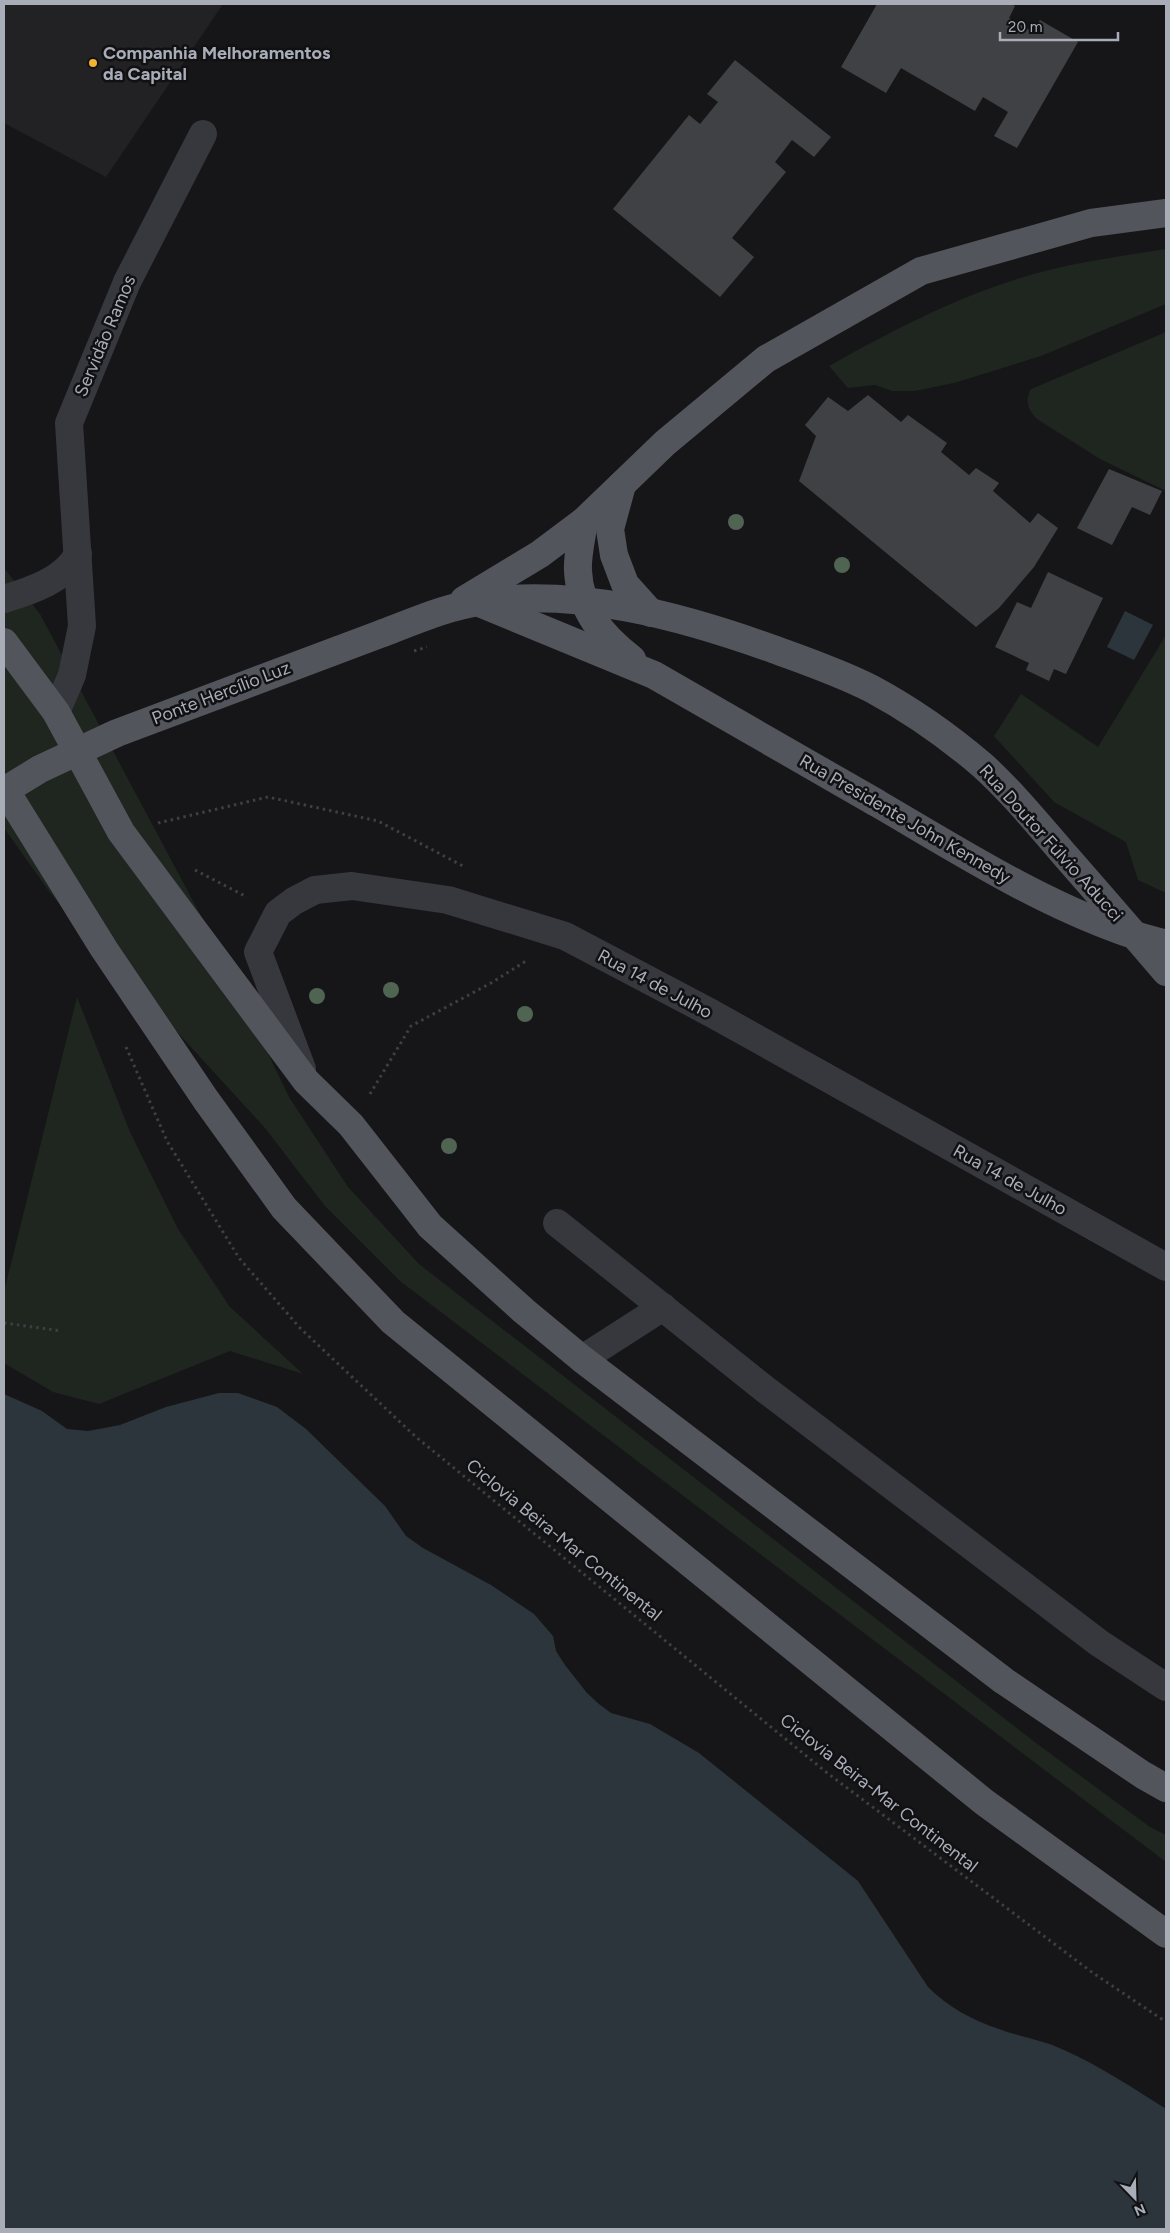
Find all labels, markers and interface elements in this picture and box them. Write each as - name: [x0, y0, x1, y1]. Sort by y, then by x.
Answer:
- scale bar: [1000, 10, 1118, 42]
- text: 20 m: [1008, 18, 1042, 36]
- place label: Companhia Melhoramentos da Capital: [103, 42, 331, 85]
- marker: Companhia Melhoramentos da Capital: [87, 57, 99, 69]
- street label: Servidão Ramos: [70, 272, 140, 400]
- street label: Ponte Hercílio Luz: [149, 656, 293, 729]
- street label: Rua Presidente John Kennedy: [796, 749, 1015, 889]
- street label: Rua Doutor Fúlvio Aducci: [975, 760, 1127, 926]
- street label: Rua 14 de Julho: [594, 945, 716, 1023]
- street label: Rua 14 de Julho: [949, 1140, 1071, 1220]
- street label: Ciclovia Beira-Mar Continental: [462, 1454, 666, 1626]
- street label: Ciclovia Beira-Mar Continental: [776, 1709, 982, 1877]
- north arrow: [1110, 2173, 1160, 2223]
- text: N: [1132, 2200, 1148, 2219]

